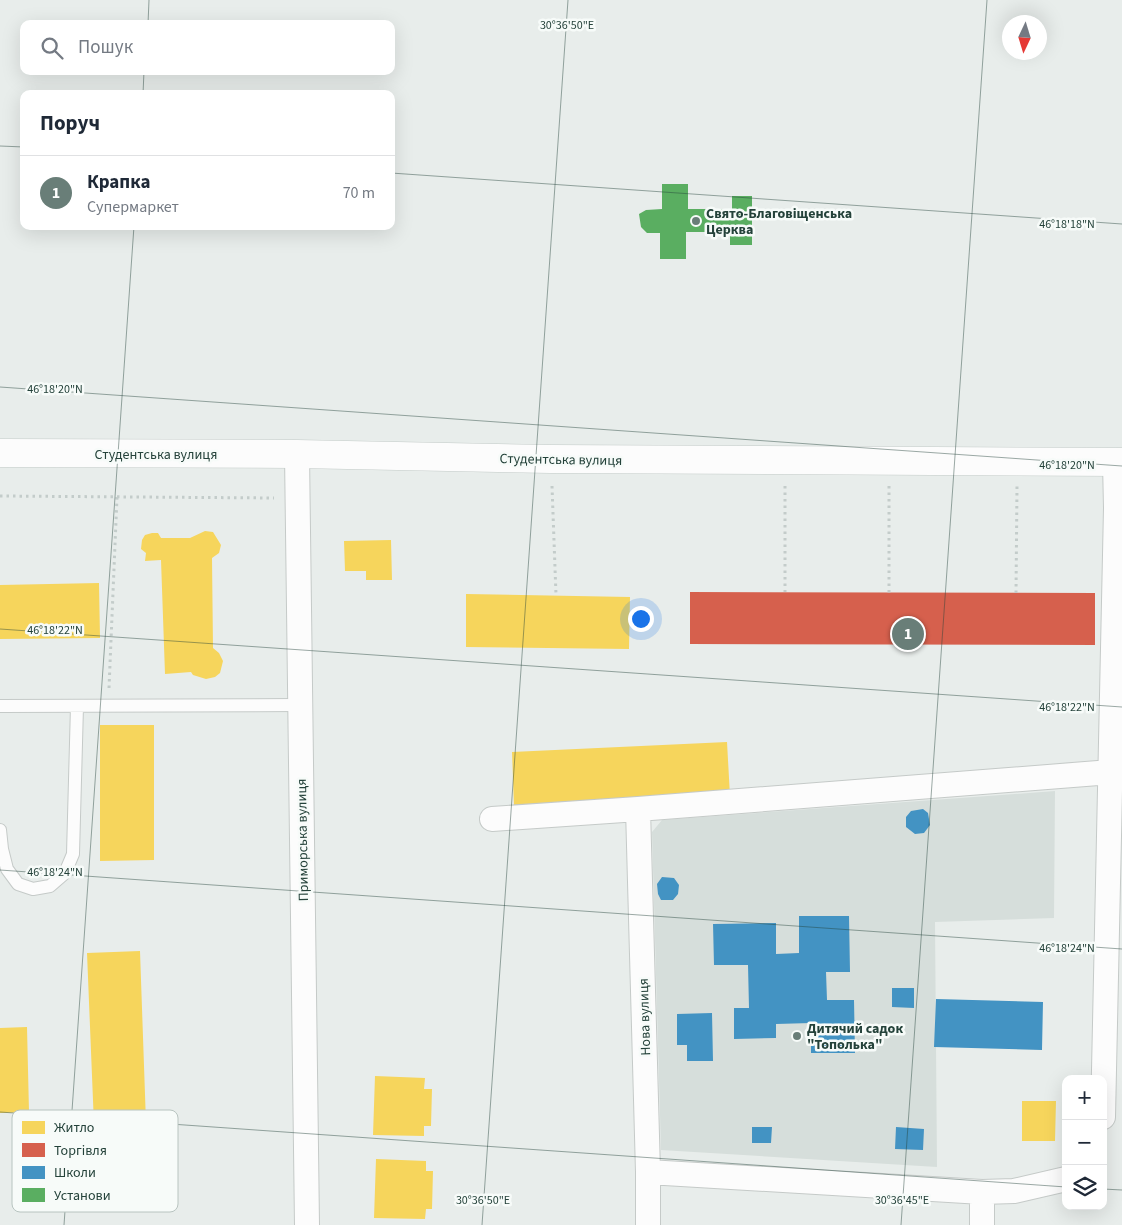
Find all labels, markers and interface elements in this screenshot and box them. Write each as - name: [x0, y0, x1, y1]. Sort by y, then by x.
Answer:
- north arrow: [1002, 15, 1047, 60]
- text: 30°36'50"E: [540, 17, 594, 34]
- search box: [20, 20, 395, 75]
- icon: search: [38, 34, 66, 62]
- text: Пошук: [78, 34, 133, 61]
- text: Поруч: [40, 108, 100, 138]
- text: Крапка: [87, 169, 151, 196]
- text: 1: [52, 182, 60, 204]
- text: 70 m: [343, 182, 375, 204]
- text: Супермаркет: [87, 196, 179, 218]
- place label: Свято-Благовіщенська Церква: [706, 204, 852, 240]
- marker: Свято-Благовіщенська Церква: [690, 215, 702, 227]
- text: 46°18'18"N: [1039, 216, 1095, 233]
- text: 46°18'20"N: [27, 381, 83, 398]
- street label: Студентська вулиця: [95, 445, 217, 465]
- street label: Студентська вулиця: [499, 449, 623, 471]
- text: 46°18'20"N: [1039, 457, 1095, 474]
- your location: [628, 606, 654, 632]
- pin: 1: [892, 615, 924, 653]
- text: 46°18'22"N: [27, 622, 83, 639]
- text: 46°18'22"N: [1039, 699, 1095, 716]
- street label: Приморська вулиця: [292, 778, 314, 901]
- text: 46°18'24"N: [27, 864, 83, 881]
- text: 46°18'24"N: [1039, 940, 1095, 957]
- street label: Нова вулиця: [634, 978, 656, 1056]
- place label: Дитячий садок "Тополька": [807, 1019, 903, 1055]
- marker: Дитячий садок "Тополька": [791, 1030, 803, 1042]
- map controls: [1062, 1075, 1107, 1210]
- button: +: [1062, 1075, 1107, 1120]
- legend: [12, 1110, 178, 1212]
- text: Житло: [54, 1118, 94, 1138]
- button: −: [1062, 1120, 1107, 1165]
- text: Торгівля: [54, 1141, 107, 1161]
- text: Школи: [54, 1163, 96, 1183]
- button: layers: [1062, 1165, 1107, 1210]
- text: Установи: [54, 1186, 111, 1206]
- text: 30°36'50"E: [456, 1192, 510, 1209]
- text: 30°36'45"E: [875, 1192, 929, 1209]

